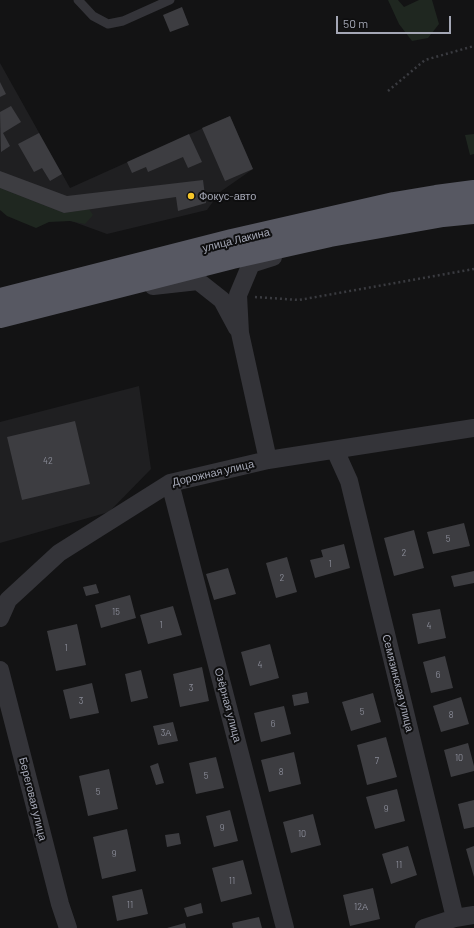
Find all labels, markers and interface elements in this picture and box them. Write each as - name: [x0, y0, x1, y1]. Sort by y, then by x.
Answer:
- scale bar: [338, 8, 453, 34]
- text: 50 m: [343, 16, 368, 30]
- place label: Фокус-авто: [199, 189, 256, 203]
- marker: Фокус-авто: [186, 191, 196, 201]
- street label: улица Лакина: [201, 225, 271, 255]
- house number: 42: [43, 456, 53, 466]
- street label: Дорожная улица: [171, 457, 255, 489]
- house number: 5: [446, 534, 450, 544]
- house number: 2: [402, 548, 406, 558]
- house number: 1: [328, 559, 332, 569]
- house number: 2: [280, 573, 284, 583]
- house number: 15: [112, 607, 120, 617]
- house number: 1: [159, 620, 163, 630]
- house number: 4: [427, 621, 431, 631]
- street label: Семязинская улица: [380, 633, 416, 733]
- house number: 1: [64, 643, 68, 653]
- house number: 4: [258, 660, 262, 670]
- street label: Озёрная улица: [212, 666, 244, 744]
- house number: 6: [436, 670, 440, 680]
- house number: 3: [189, 683, 193, 693]
- house number: 3: [79, 696, 83, 706]
- house number: 5: [360, 707, 364, 717]
- house number: 8: [449, 710, 453, 720]
- house number: 6: [271, 719, 275, 729]
- house number: 3А: [161, 728, 171, 738]
- house number: 10: [455, 753, 463, 763]
- street label: Береговая улица: [16, 756, 50, 842]
- house number: 7: [375, 756, 379, 766]
- house number: 8: [279, 767, 283, 777]
- house number: 5: [204, 771, 208, 781]
- house number: 5: [96, 787, 100, 797]
- house number: 9: [384, 804, 388, 814]
- house number: 9: [220, 823, 224, 833]
- house number: 10: [298, 829, 306, 839]
- house number: 9: [112, 849, 116, 859]
- house number: 11: [396, 860, 402, 870]
- house number: 11: [229, 876, 235, 886]
- house number: 11: [127, 900, 133, 910]
- house number: 12А: [354, 902, 368, 912]

